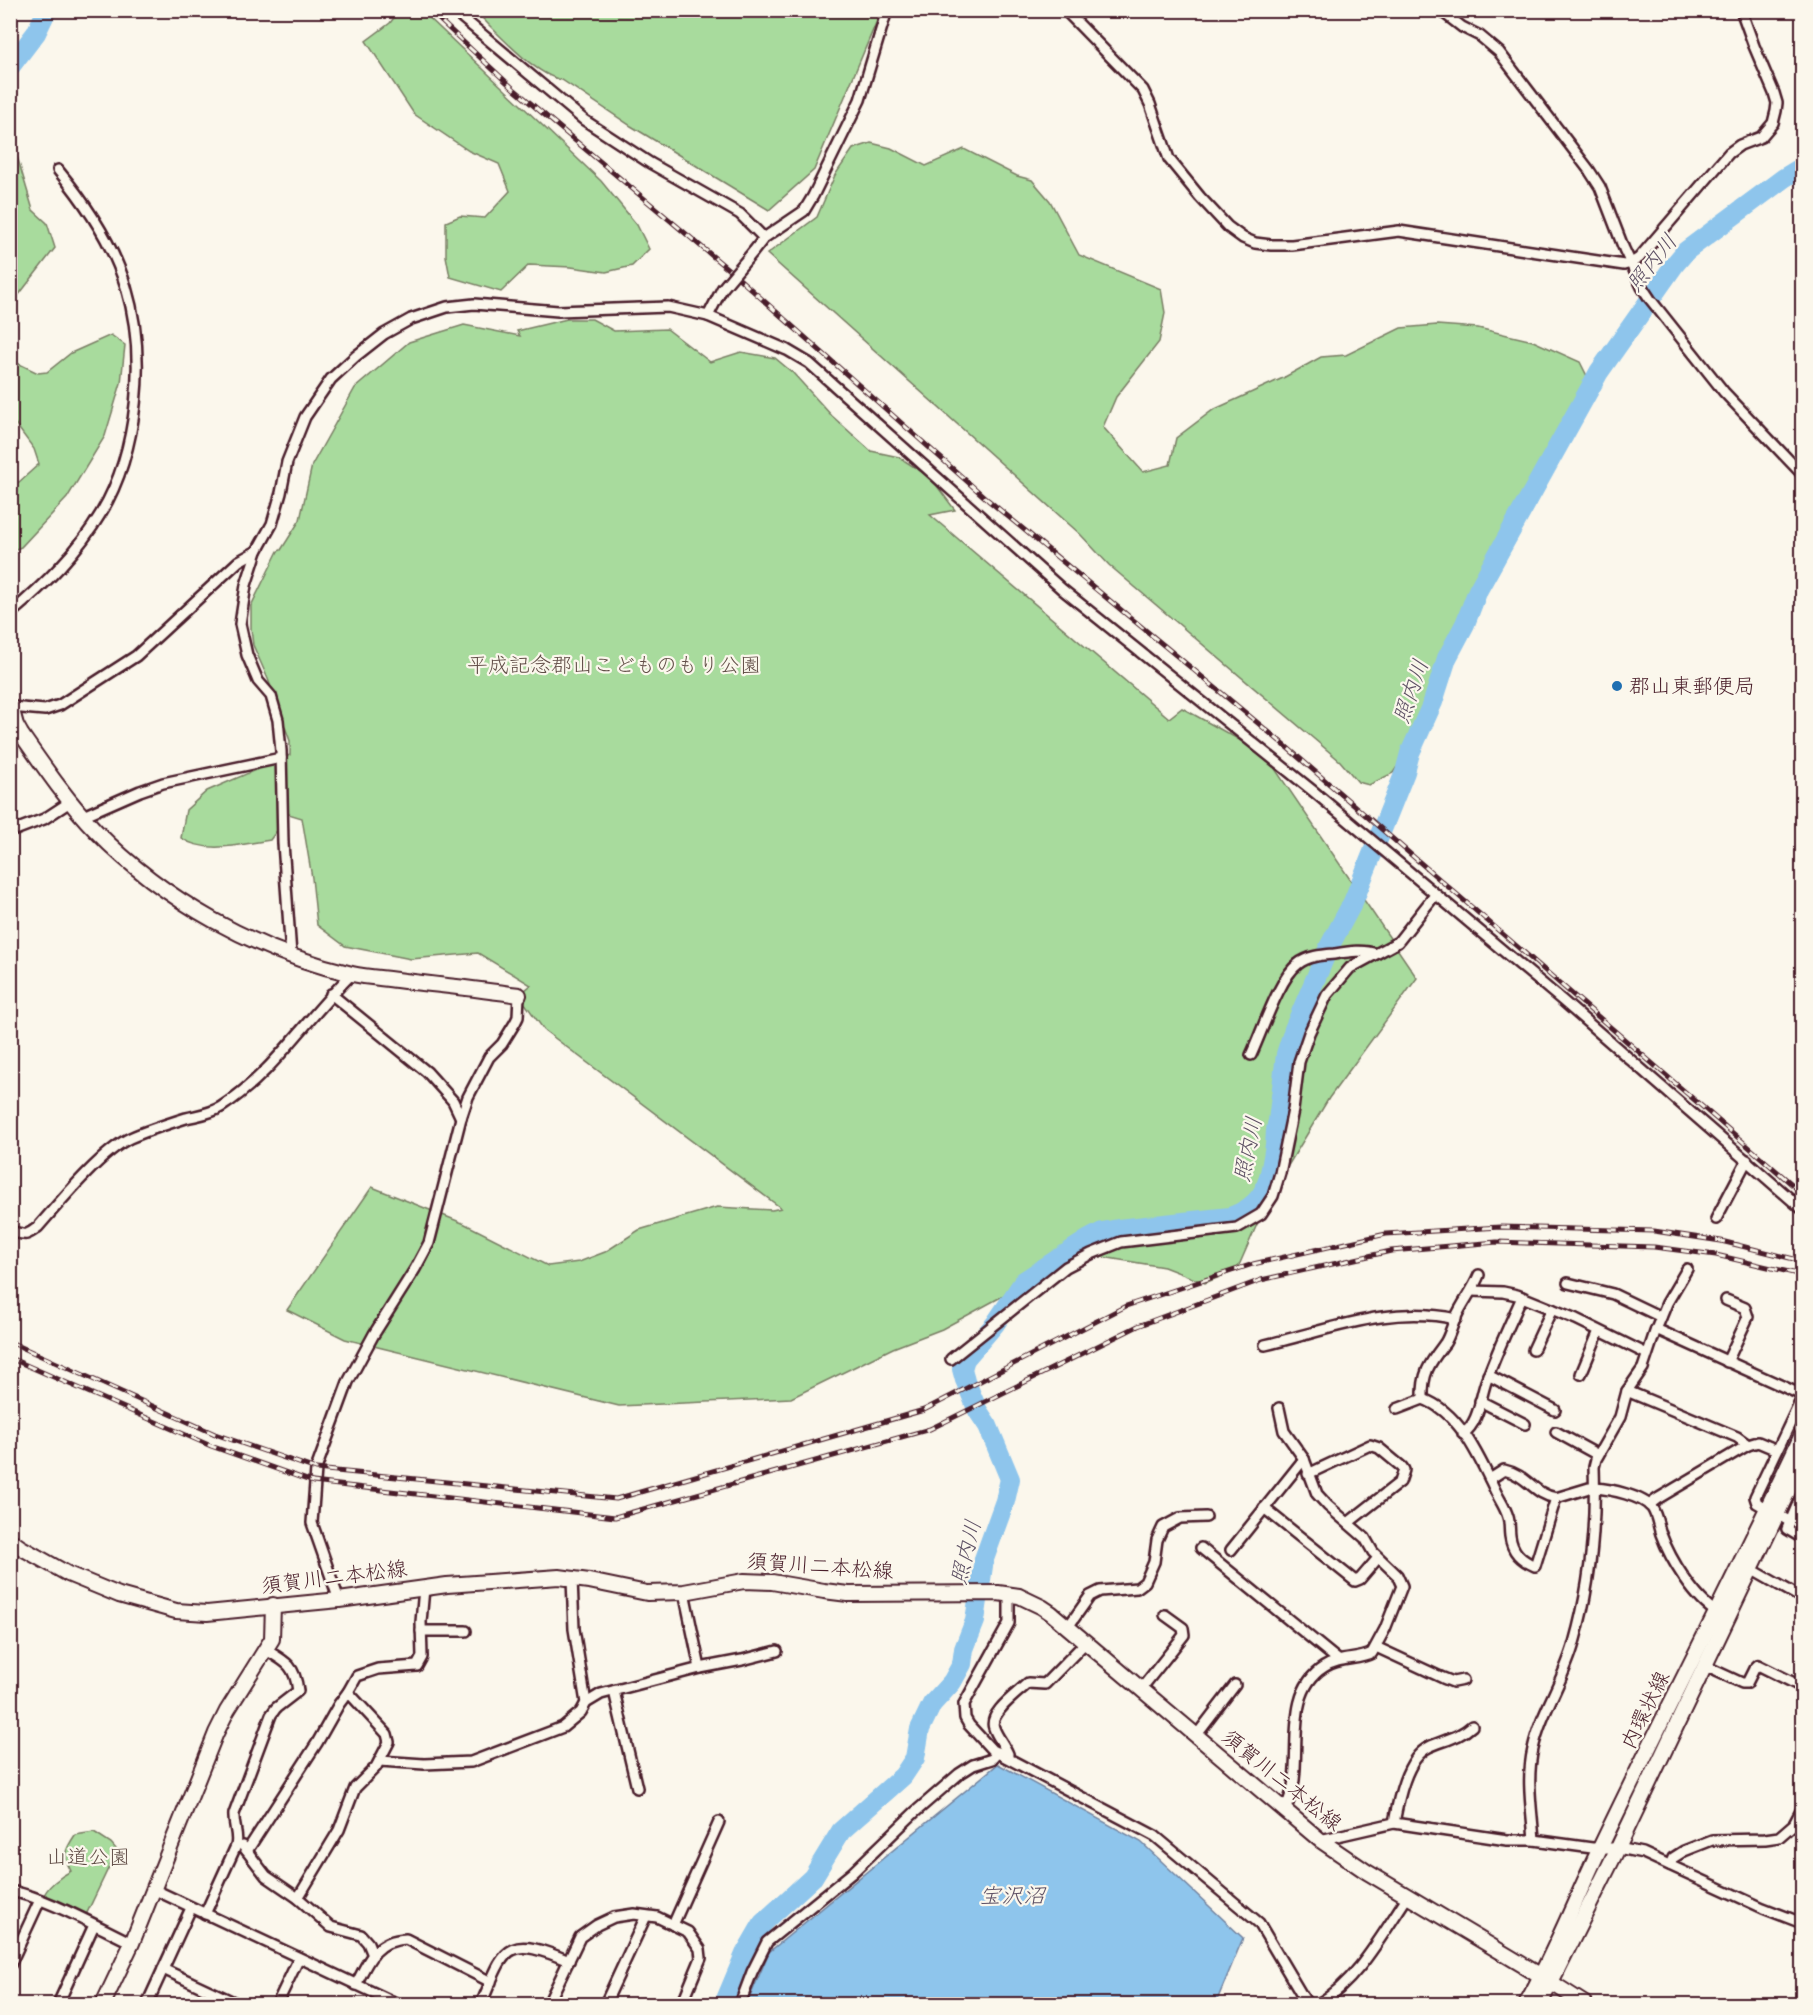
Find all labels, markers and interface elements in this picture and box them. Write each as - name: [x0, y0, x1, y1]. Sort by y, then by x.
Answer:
- water label: 照内川: [1619, 228, 1683, 296]
- park label: 平成記念郡山こどものもり公園: [467, 651, 761, 678]
- water label: 照内川: [1386, 655, 1434, 727]
- place label: 郡山東郵便局: [1629, 672, 1755, 699]
- marker: 郡山東郵便局: [1610, 679, 1624, 693]
- water label: 照内川: [1226, 1114, 1268, 1184]
- water label: 照内川: [943, 1517, 987, 1587]
- street label: 須賀川二本松線: [746, 1547, 894, 1584]
- street label: 須賀川二本松線: [259, 1554, 409, 1599]
- street label: 内環状線: [1614, 1666, 1675, 1753]
- street label: 須賀川二本松線: [1217, 1723, 1348, 1836]
- park label: 山道公園: [46, 1843, 130, 1870]
- water label: 宝沢沼: [979, 1881, 1047, 1909]

